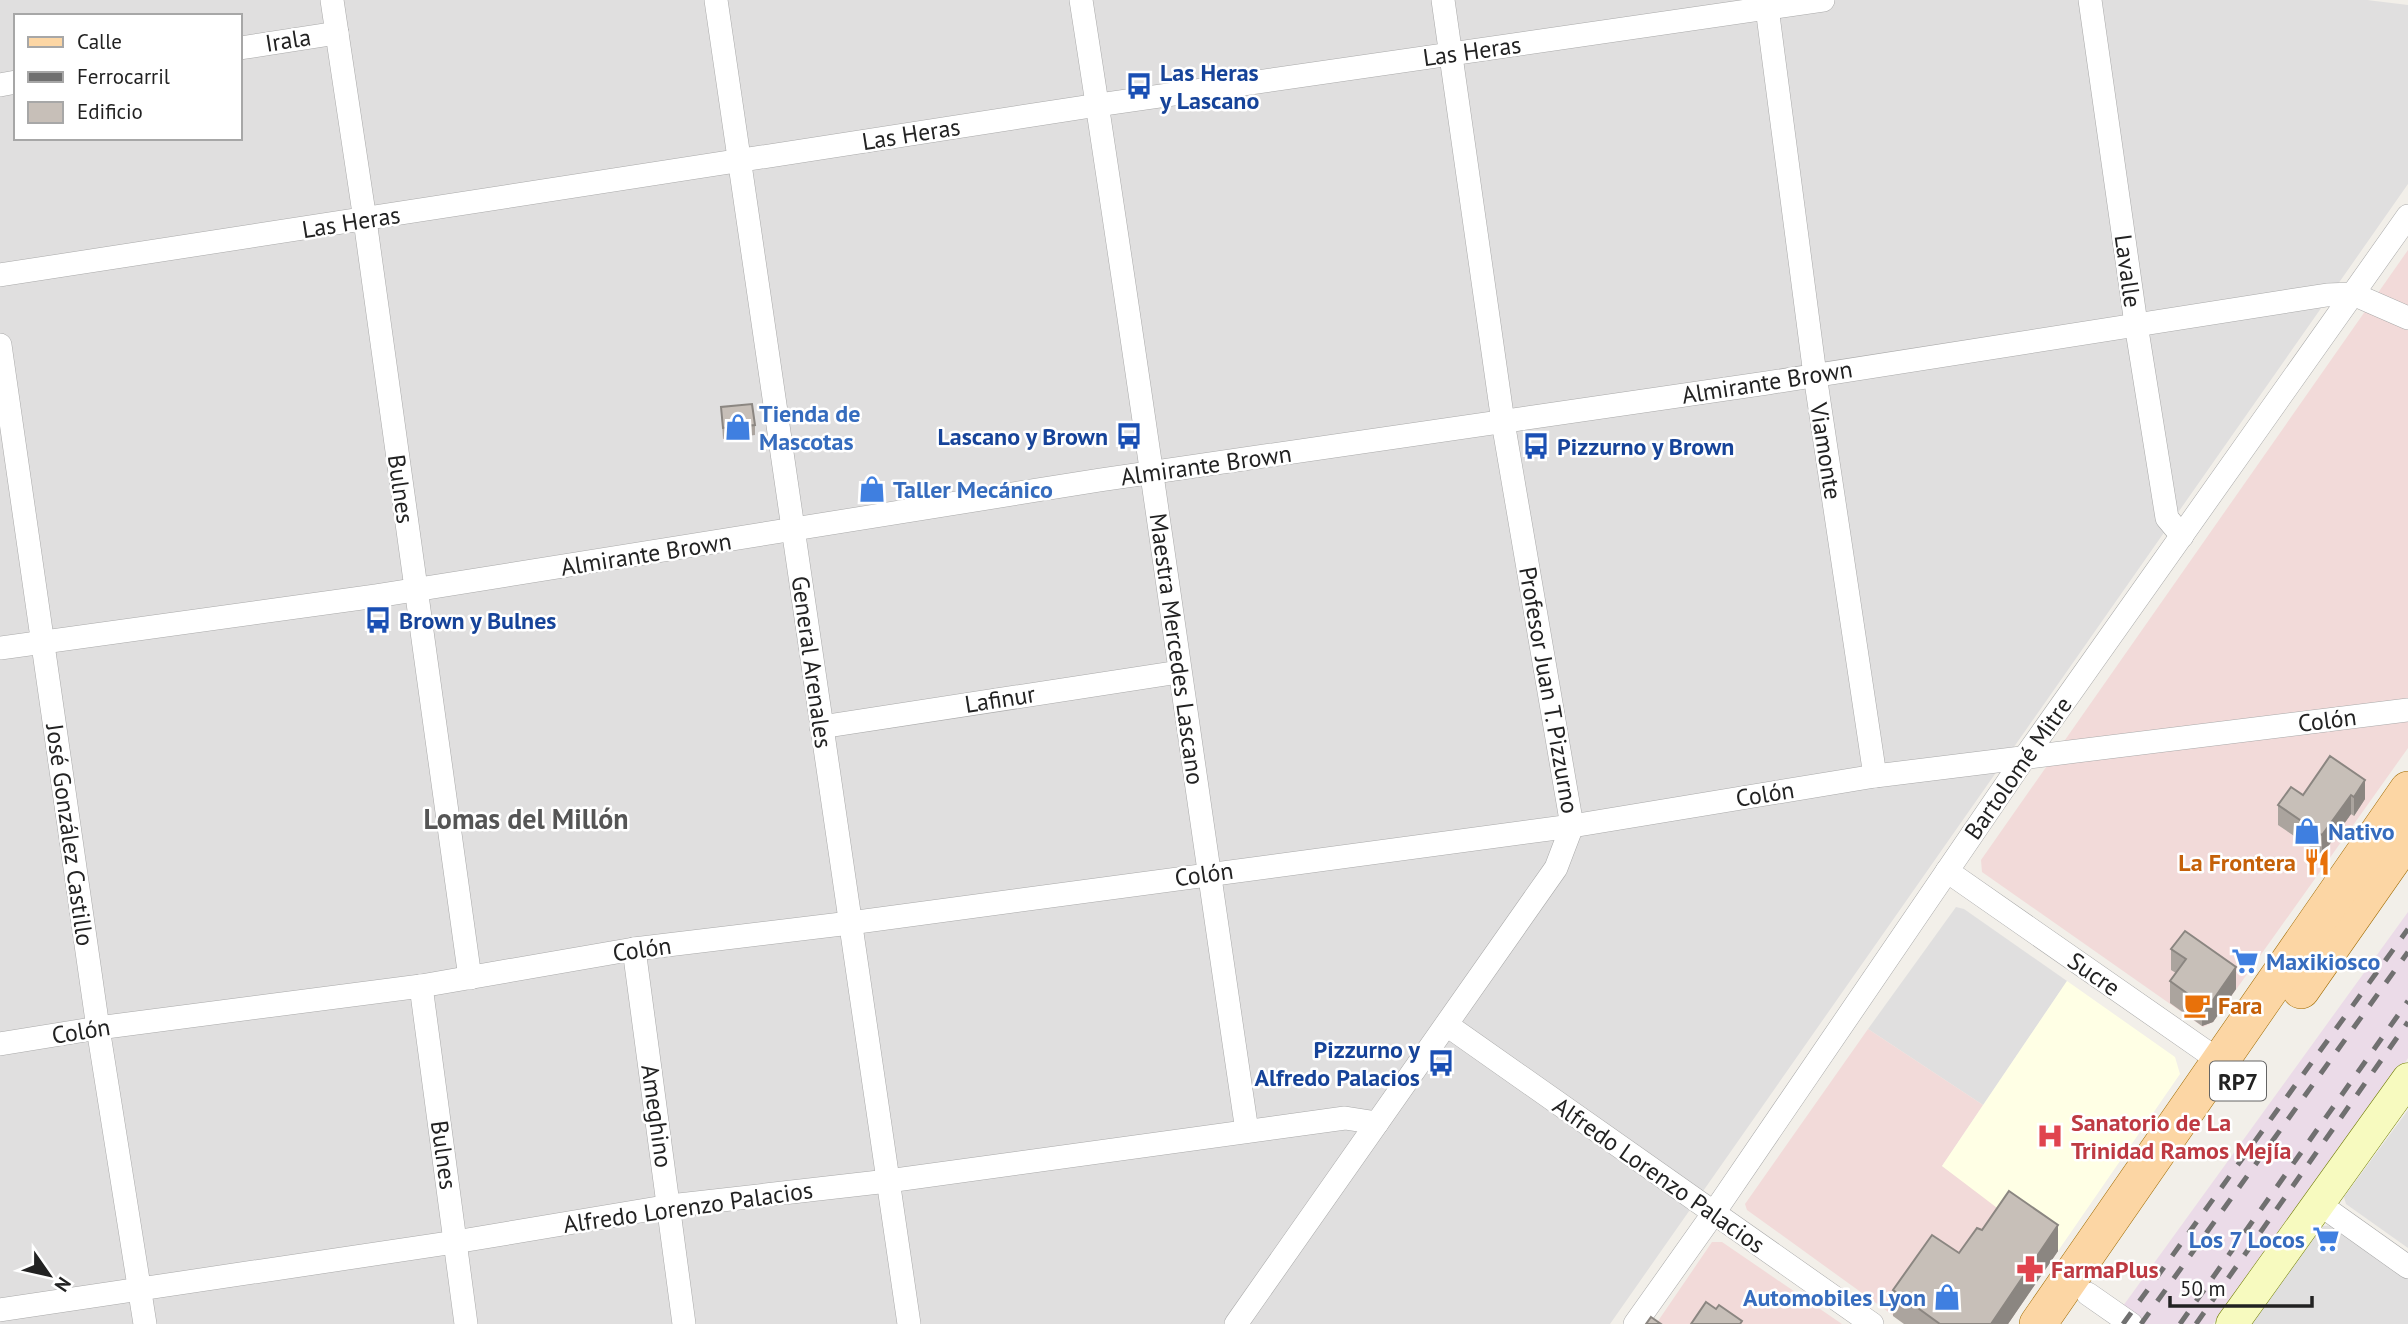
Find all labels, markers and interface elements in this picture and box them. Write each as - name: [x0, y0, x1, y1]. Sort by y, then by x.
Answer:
- legend: [14, 14, 242, 140]
- street label: Irala: [263, 21, 313, 59]
- text: Calle: [77, 28, 122, 55]
- street label: Las Heras: [1421, 29, 1523, 73]
- place label: Las Heras y Lascano: [1159, 57, 1259, 116]
- text: Ferrocarril: [77, 63, 170, 90]
- bus stop icon: Las Heras y Lascano: [1124, 71, 1154, 101]
- text: Edificio: [77, 98, 143, 125]
- street label: Las Heras: [860, 111, 962, 157]
- street label: Las Heras: [300, 199, 402, 245]
- street label: Lavalle: [2108, 232, 2148, 310]
- street label: Almirante Brown: [1680, 353, 1854, 411]
- place label: Tienda de Mascotas: [759, 398, 860, 457]
- street label: Viamonte: [1803, 399, 1849, 502]
- shop icon: Tienda de Mascotas: [723, 412, 753, 442]
- place label: Lascano y Brown: [937, 421, 1108, 452]
- bus stop icon: Lascano y Brown: [1114, 421, 1144, 451]
- bus stop icon: Pizzurno y Brown: [1521, 431, 1551, 461]
- place label: Pizzurno y Brown: [1557, 431, 1734, 462]
- street label: Almirante Brown: [1119, 438, 1293, 492]
- street label: Bulnes: [381, 452, 421, 526]
- shop icon: Taller Mecánico: [857, 474, 887, 504]
- place label: Taller Mecánico: [893, 474, 1053, 505]
- street label: Maestra Mercedes Lascano: [1143, 511, 1211, 787]
- street label: Almirante Brown: [559, 525, 733, 583]
- street label: Profesor Juan T. Pizzurno: [1512, 564, 1586, 816]
- street label: General Arenales: [785, 574, 839, 750]
- bus stop icon: Brown y Bulnes: [363, 605, 393, 635]
- place label: Brown y Bulnes: [399, 605, 557, 636]
- street label: Lafinur: [962, 678, 1038, 720]
- street label: Bartolomé Mitre: [1957, 691, 2079, 845]
- street label: Colón: [2296, 701, 2358, 739]
- street label: José González Castillo: [39, 721, 101, 948]
- street label: Colón: [1734, 774, 1796, 814]
- district label: Lomas del Millón: [423, 800, 629, 837]
- shop icon: Nativo: [2292, 816, 2322, 846]
- place label: Nativo: [2328, 816, 2395, 847]
- place label: La Frontera: [2178, 847, 2296, 878]
- restaurant icon: La Frontera: [2302, 847, 2332, 877]
- street label: Colón: [1173, 855, 1235, 893]
- street label: Colón: [611, 930, 673, 968]
- street label: Sucre: [2062, 945, 2126, 1003]
- supermarket icon: Maxikiosco: [2230, 946, 2260, 976]
- place label: Maxikiosco: [2266, 946, 2380, 977]
- cafe icon: Fara: [2182, 990, 2212, 1020]
- place label: Fara: [2218, 990, 2262, 1021]
- street label: Colón: [50, 1011, 112, 1051]
- place label: Pizzurno y Alfredo Palacios: [1254, 1034, 1421, 1093]
- bus stop icon: Pizzurno y Alfredo Palacios: [1426, 1048, 1456, 1078]
- street label: Ameghino: [634, 1062, 680, 1170]
- road number: RP7: [2210, 1062, 2266, 1100]
- street label: Alfredo Lorenzo Palacios: [1547, 1090, 1771, 1260]
- place label: Sanatorio de La Trinidad Ramos Mejía: [2071, 1107, 2291, 1166]
- street label: Bulnes: [424, 1118, 464, 1192]
- hospital icon: Sanatorio de La Trinidad Ramos Mejía: [2035, 1121, 2065, 1151]
- street label: Alfredo Lorenzo Palacios: [561, 1174, 815, 1240]
- place label: Los 7 Locos: [2189, 1224, 2305, 1255]
- supermarket icon: Los 7 Locos: [2311, 1224, 2341, 1254]
- north arrow: [14, 1240, 84, 1310]
- pharmacy icon: FarmaPlus: [2015, 1254, 2045, 1284]
- place label: FarmaPlus: [2051, 1254, 2159, 1285]
- scale bar: [2170, 1264, 2312, 1308]
- text: N: [50, 1273, 77, 1296]
- text: 50 m: [2180, 1275, 2226, 1302]
- place label: Automobiles Lyon: [1743, 1282, 1926, 1313]
- shop icon: Automobiles Lyon: [1932, 1282, 1962, 1312]

